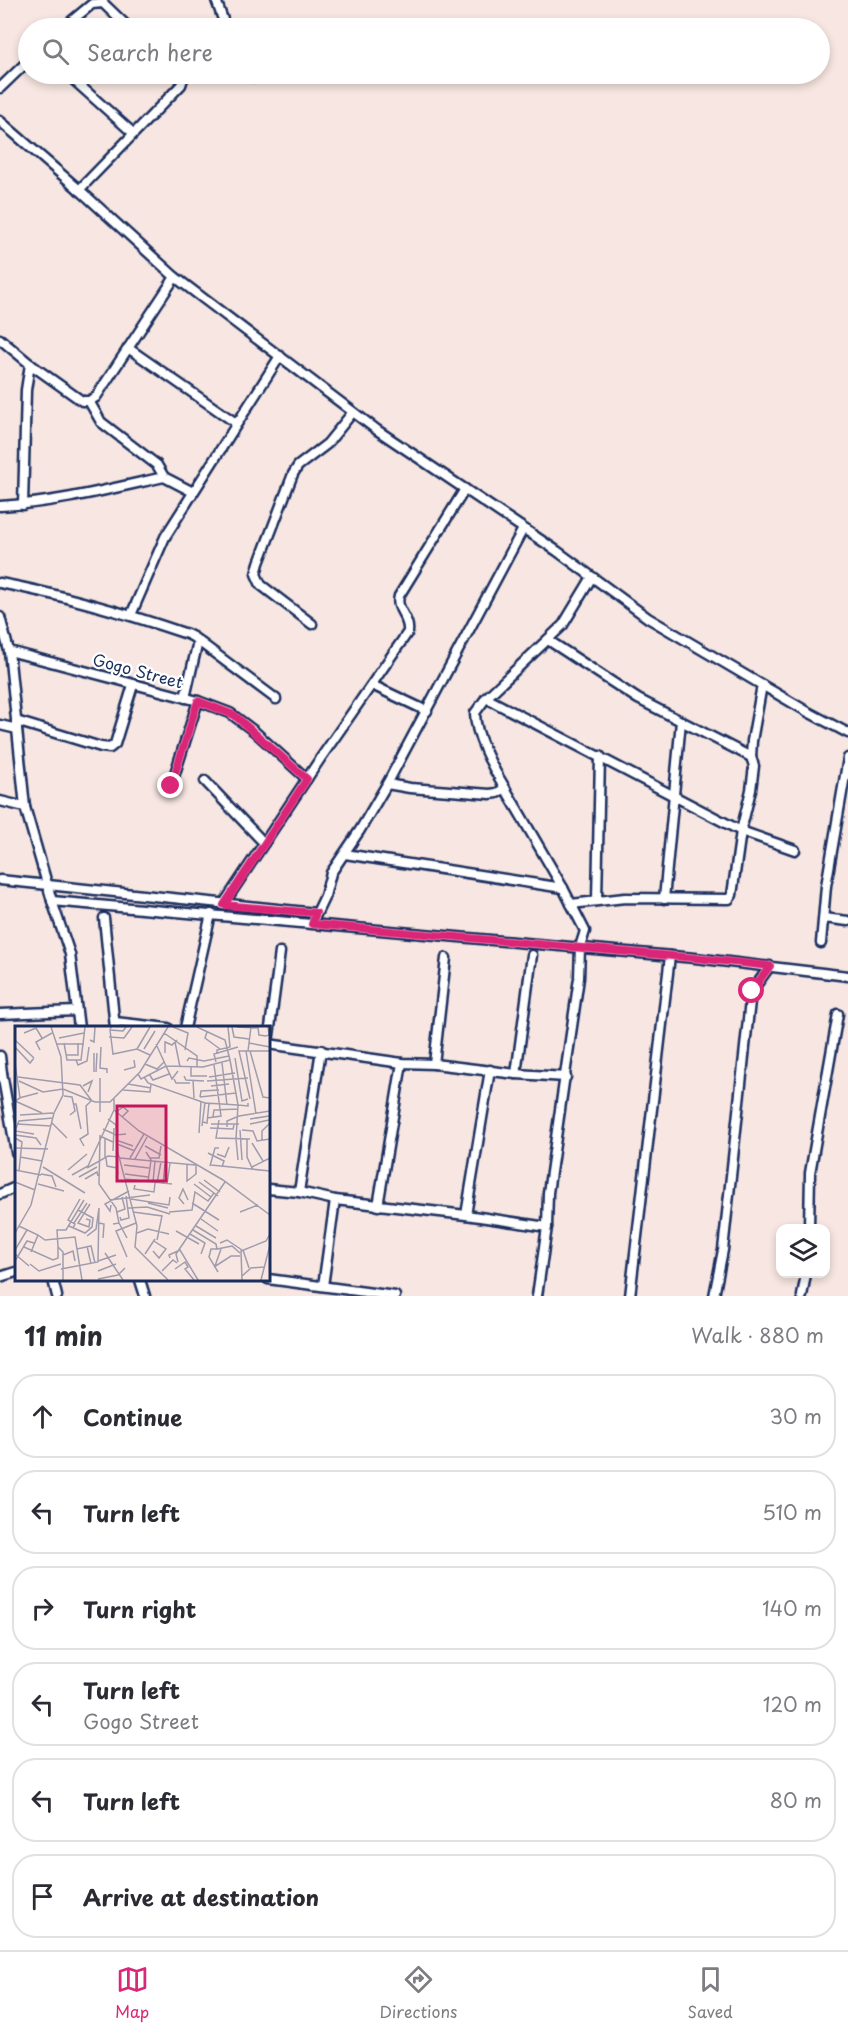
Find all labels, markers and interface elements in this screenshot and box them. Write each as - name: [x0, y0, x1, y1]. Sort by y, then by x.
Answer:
- search box: [18, 18, 830, 84]
- icon: search: [39, 35, 72, 68]
- text: Search here: [87, 35, 213, 68]
- street label: Gogo Street: [90, 646, 186, 694]
- route end: [157, 772, 183, 798]
- route start: [738, 977, 764, 1003]
- inset map: [15, 1026, 270, 1281]
- map controls: [776, 1224, 830, 1278]
- button: layers: [776, 1224, 830, 1278]
- text: 11 min: [24, 1316, 103, 1355]
- text: Walk · 880 m: [691, 1320, 824, 1350]
- icon: ahead: [26, 1400, 59, 1433]
- text: Continue: [83, 1400, 182, 1433]
- text: 30 m: [769, 1401, 822, 1431]
- icon: left: [26, 1496, 59, 1529]
- text: Turn left: [83, 1496, 180, 1529]
- text: 510 m: [762, 1497, 822, 1527]
- icon: right: [26, 1592, 59, 1625]
- text: Turn right: [83, 1592, 196, 1625]
- text: 140 m: [762, 1593, 822, 1623]
- text: Turn left: [83, 1673, 180, 1706]
- icon: left: [26, 1688, 59, 1721]
- text: 120 m: [763, 1689, 822, 1719]
- text: Gogo Street: [83, 1706, 199, 1736]
- icon: left: [26, 1784, 59, 1817]
- text: Turn left: [83, 1784, 180, 1817]
- text: 80 m: [770, 1785, 822, 1815]
- icon: arrive: [26, 1880, 59, 1913]
- text: Arrive at destination: [83, 1880, 319, 1913]
- tab: Map: [115, 1963, 149, 2023]
- tab: Directions: [379, 1963, 457, 2023]
- tab: Saved: [687, 1963, 733, 2023]

